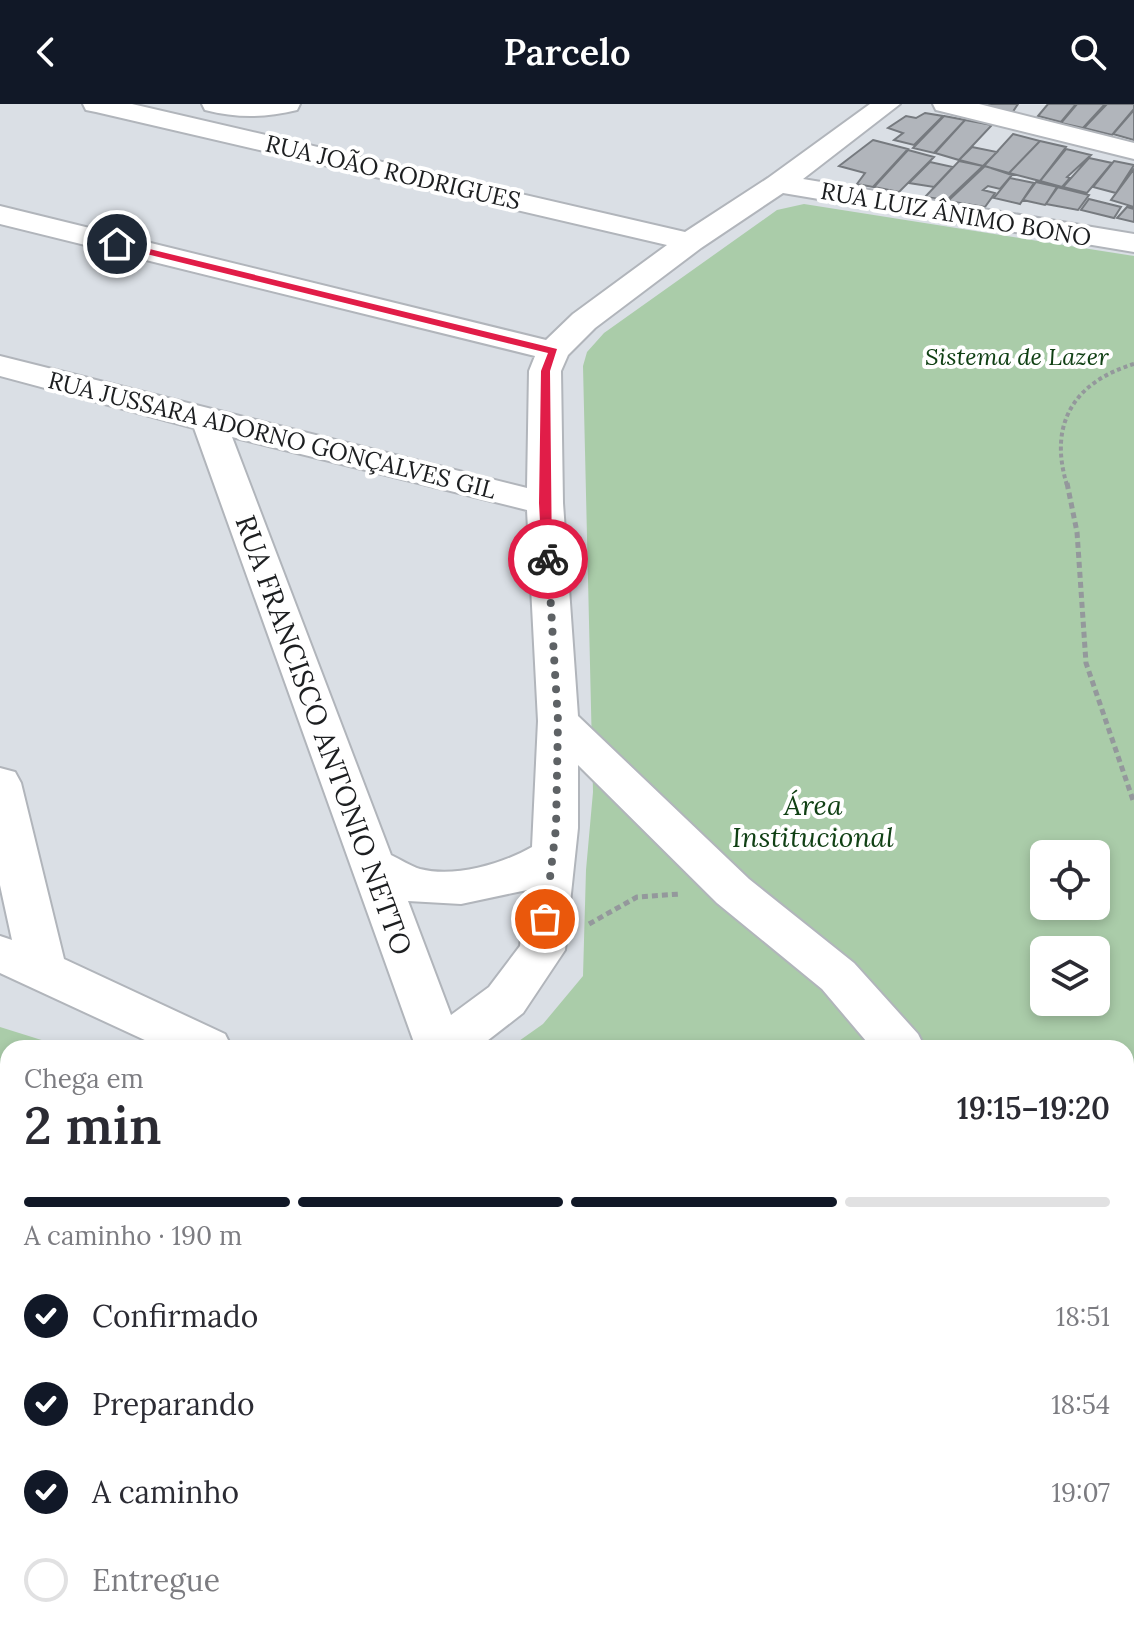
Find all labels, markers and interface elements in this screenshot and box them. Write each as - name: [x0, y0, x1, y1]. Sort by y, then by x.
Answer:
- text: Parcelo: [504, 29, 631, 75]
- icon: back: [24, 30, 68, 74]
- icon: search: [1066, 30, 1110, 74]
- street label: RUA JOÃO RODRIGUES: [262, 128, 524, 216]
- street label: RUA LUIZ ÂNIMO BONO: [818, 175, 1094, 253]
- pin: [83, 210, 151, 278]
- icon: home: [95, 222, 139, 266]
- park label: Sistema de Lazer: [925, 341, 1109, 372]
- street label: RUA JUSSARA ADORNO GONÇALVES GIL: [45, 364, 499, 506]
- street label: RUA FRANCISCO ANTONIO NETTO: [228, 510, 420, 960]
- courier: [508, 519, 588, 599]
- icon: bike: [526, 537, 570, 581]
- park label: Área Institucional: [732, 787, 894, 855]
- map controls: [1030, 840, 1110, 1016]
- button: locate: [1030, 840, 1110, 920]
- pin: [511, 885, 579, 953]
- icon: bag: [523, 897, 567, 941]
- button: layers: [1030, 936, 1110, 1016]
- text: Chega em: [24, 1062, 144, 1095]
- text: 19:15–19:20: [957, 1089, 1110, 1127]
- text: 2 min: [24, 1092, 162, 1158]
- text: A caminho · 190 m: [24, 1219, 242, 1252]
- icon: check: [24, 1294, 68, 1338]
- text: Confirmado: [92, 1297, 258, 1335]
- text: 18:51: [1056, 1300, 1110, 1333]
- icon: check: [24, 1382, 68, 1426]
- text: Preparando: [92, 1385, 255, 1423]
- text: 18:54: [1051, 1388, 1110, 1421]
- icon: check: [24, 1470, 68, 1514]
- text: A caminho: [92, 1473, 239, 1511]
- text: 19:07: [1051, 1476, 1110, 1509]
- text: Entregue: [92, 1561, 220, 1599]

